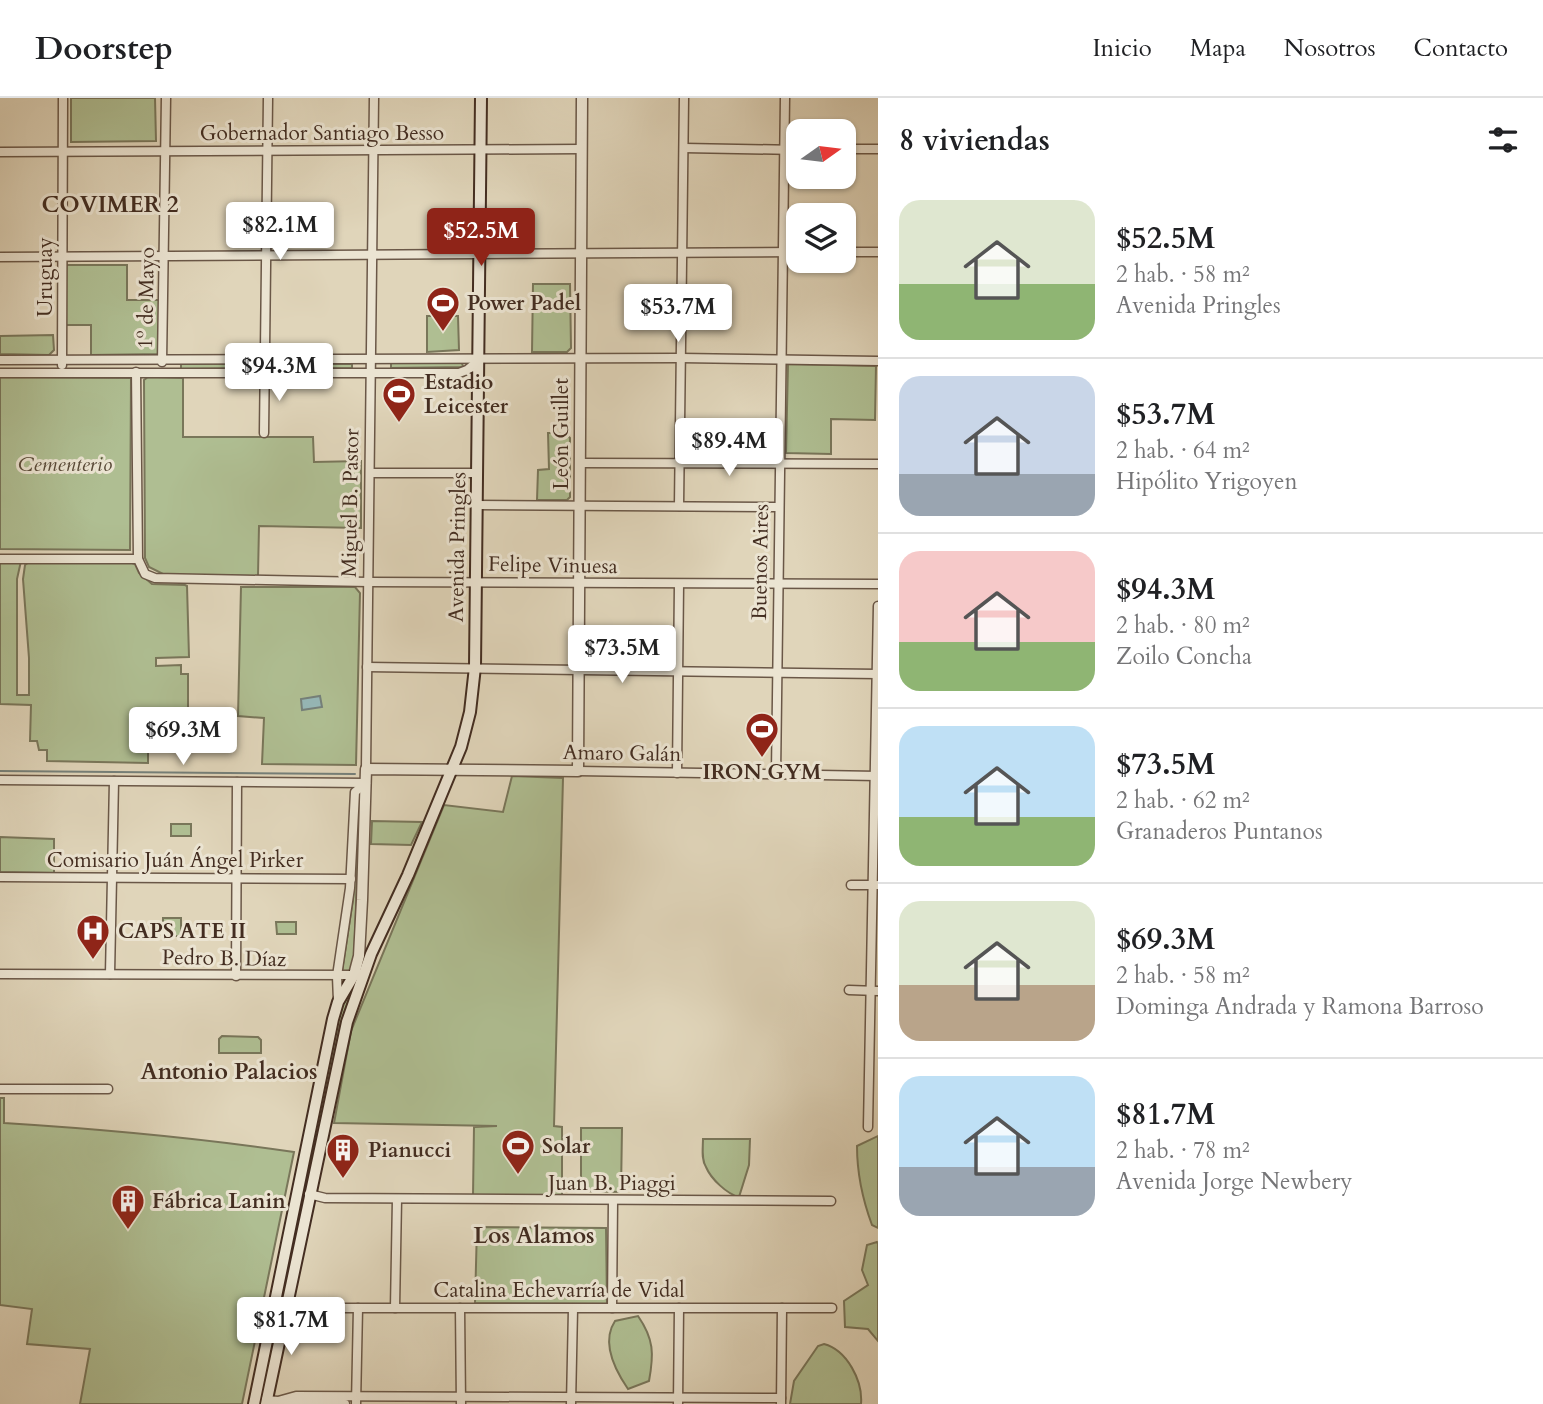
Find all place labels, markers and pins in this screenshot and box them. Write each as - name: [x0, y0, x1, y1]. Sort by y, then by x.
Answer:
- pin: $82.1M: [223, 202, 337, 262]
- pin: $52.5M: [424, 208, 538, 268]
- sports icon: Power Padel: [424, 284, 462, 333]
- pin: $53.7M: [621, 285, 735, 344]
- place label: Power Padel: [467, 289, 581, 318]
- pin: $94.3M: [222, 344, 336, 403]
- place label: Estadio Leicester: [424, 368, 509, 421]
- sports icon: Estadio Leicester: [380, 375, 418, 424]
- pin: $89.4M: [672, 418, 786, 478]
- pin: $73.5M: [565, 626, 679, 685]
- pin: $69.3M: [126, 708, 240, 767]
- sports icon: IRON GYM: [743, 710, 781, 759]
- place label: IRON GYM: [703, 758, 821, 787]
- hospital icon: CAPS ATE II: [74, 912, 112, 961]
- place label: CAPS ATE II: [118, 917, 246, 946]
- sports icon: Solar: [499, 1127, 537, 1176]
- building icon: Pianucci: [324, 1131, 362, 1180]
- place label: Solar: [542, 1132, 591, 1161]
- place label: Pianucci: [368, 1136, 452, 1165]
- building icon: Fábrica Lanin: [109, 1182, 147, 1231]
- place label: Fábrica Lanin: [152, 1187, 286, 1216]
- pin: $81.7M: [234, 1298, 348, 1357]

